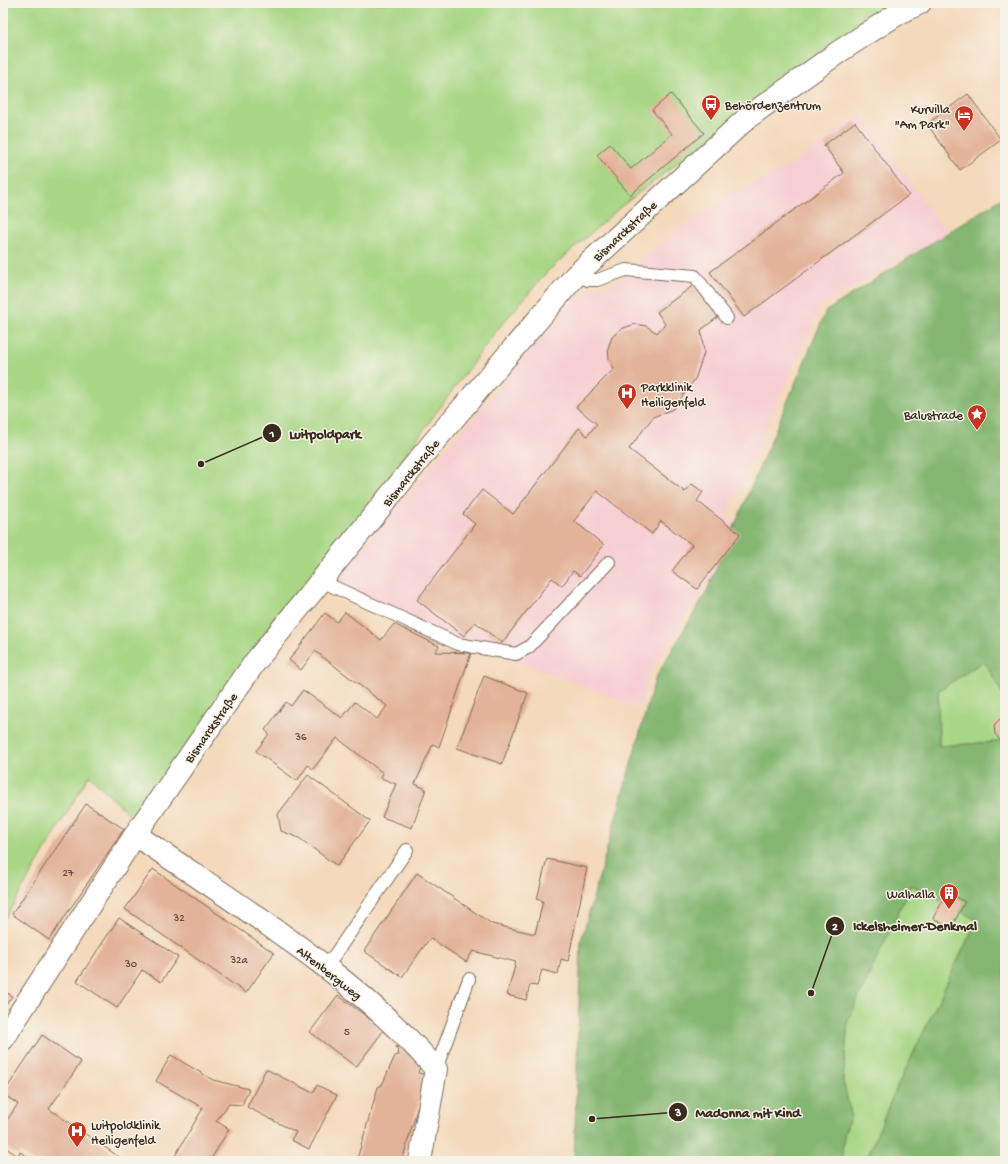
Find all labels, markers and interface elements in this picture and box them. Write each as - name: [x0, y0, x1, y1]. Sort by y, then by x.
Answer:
- bus stop icon: Behördenzentrum: [700, 93, 722, 121]
- place label: Behördenzentrum: [724, 99, 821, 114]
- place label: Kurvilla "Am Park": [894, 103, 951, 133]
- hotel icon: Kurvilla "Am Park": [953, 104, 975, 132]
- street label: Bismarckstraße: [590, 198, 661, 266]
- place label: Parkklinik Heiligenfeld: [640, 381, 706, 411]
- hospital icon: Parkklinik Heiligenfeld: [616, 382, 638, 410]
- place icon: Balustrade: [966, 403, 988, 431]
- place label: Balustrade: [903, 409, 963, 424]
- callout: Luitpoldpark: [262, 420, 369, 446]
- text: Luitpoldpark: [289, 427, 363, 444]
- text: 1: [269, 428, 275, 442]
- street label: Bismarckstraße: [380, 437, 444, 511]
- street label: Bismarckstraße: [182, 690, 242, 767]
- house number: 36: [294, 732, 307, 744]
- house number: 27: [62, 868, 74, 880]
- building icon: Walhalla: [938, 882, 960, 910]
- place label: Walhalla: [887, 888, 936, 903]
- house number: 32: [172, 913, 185, 925]
- callout: Ickelsheimer-Denkmal: [825, 913, 985, 939]
- text: Ickelsheimer-Denkmal: [853, 919, 977, 936]
- text: 2: [832, 921, 838, 935]
- street label: Altenbergweg: [293, 944, 364, 1004]
- house number: 32a: [229, 955, 248, 967]
- house number: 30: [124, 959, 137, 971]
- house number: 5: [344, 1027, 350, 1039]
- callout: Madonna mit Kind: [668, 1099, 809, 1125]
- text: Madonna mit Kind: [696, 1106, 802, 1123]
- text: 3: [674, 1107, 681, 1121]
- place label: Luitpoldklinik Heiligenfeld: [91, 1119, 161, 1149]
- hospital icon: Luitpoldklinik Heiligenfeld: [66, 1120, 88, 1148]

